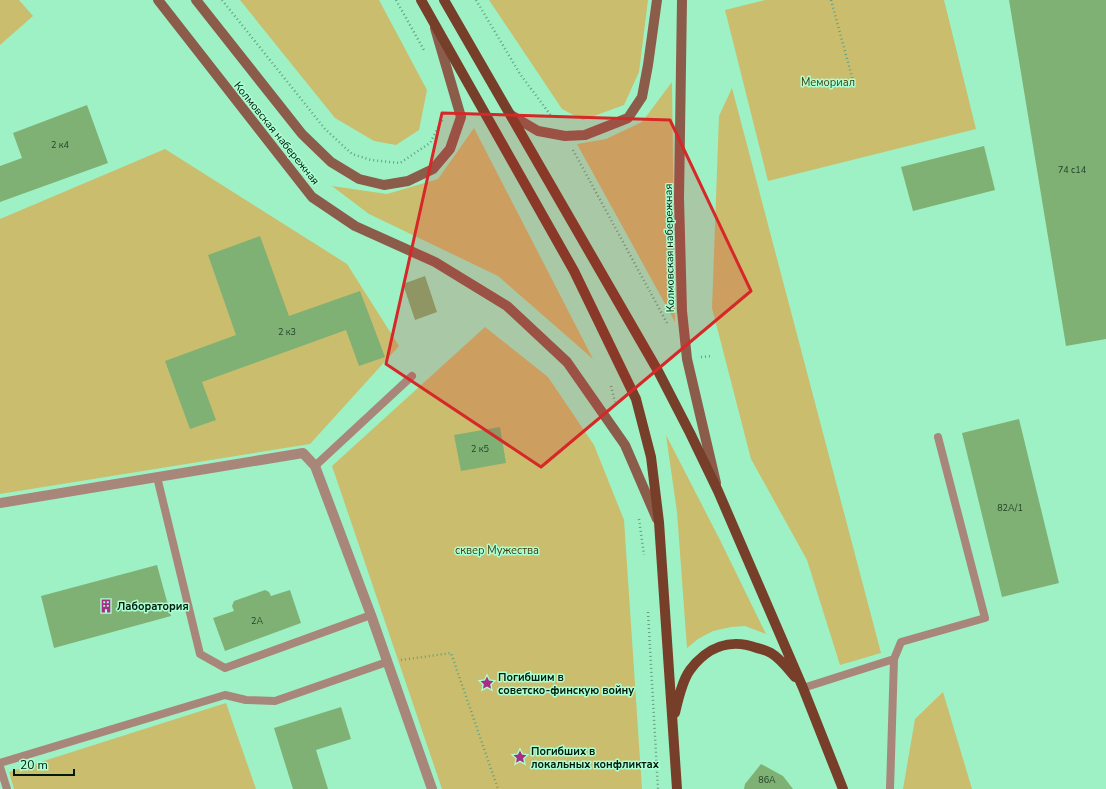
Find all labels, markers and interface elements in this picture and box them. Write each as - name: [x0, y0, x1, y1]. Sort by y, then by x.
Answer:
- park label: Мемориал: [801, 75, 855, 90]
- street label: Колмовская набережная: [230, 79, 323, 188]
- house number: 2 к4: [51, 139, 70, 151]
- house number: 74 с14: [1058, 164, 1087, 176]
- street label: Колмовская набережная: [661, 184, 678, 312]
- house number: 2 к3: [278, 326, 296, 338]
- house number: 2 к5: [471, 443, 489, 455]
- house number: 82А/1: [997, 502, 1023, 514]
- park label: сквер Мужества: [455, 543, 539, 558]
- building icon: Лаборатория: [98, 598, 114, 614]
- place label: Лаборатория: [117, 599, 189, 614]
- house number: 2А: [251, 615, 263, 627]
- place label: Погибшим в советско-финскую войну: [498, 670, 634, 698]
- place icon: Погибшим в советско-финскую войну: [479, 675, 495, 691]
- place label: Погибших в локальных конфликтах: [531, 744, 660, 772]
- place icon: Погибших в локальных конфликтах: [512, 749, 528, 765]
- scale bar: [14, 751, 74, 777]
- text: 20 m: [20, 757, 48, 773]
- house number: 86А: [758, 774, 776, 786]

